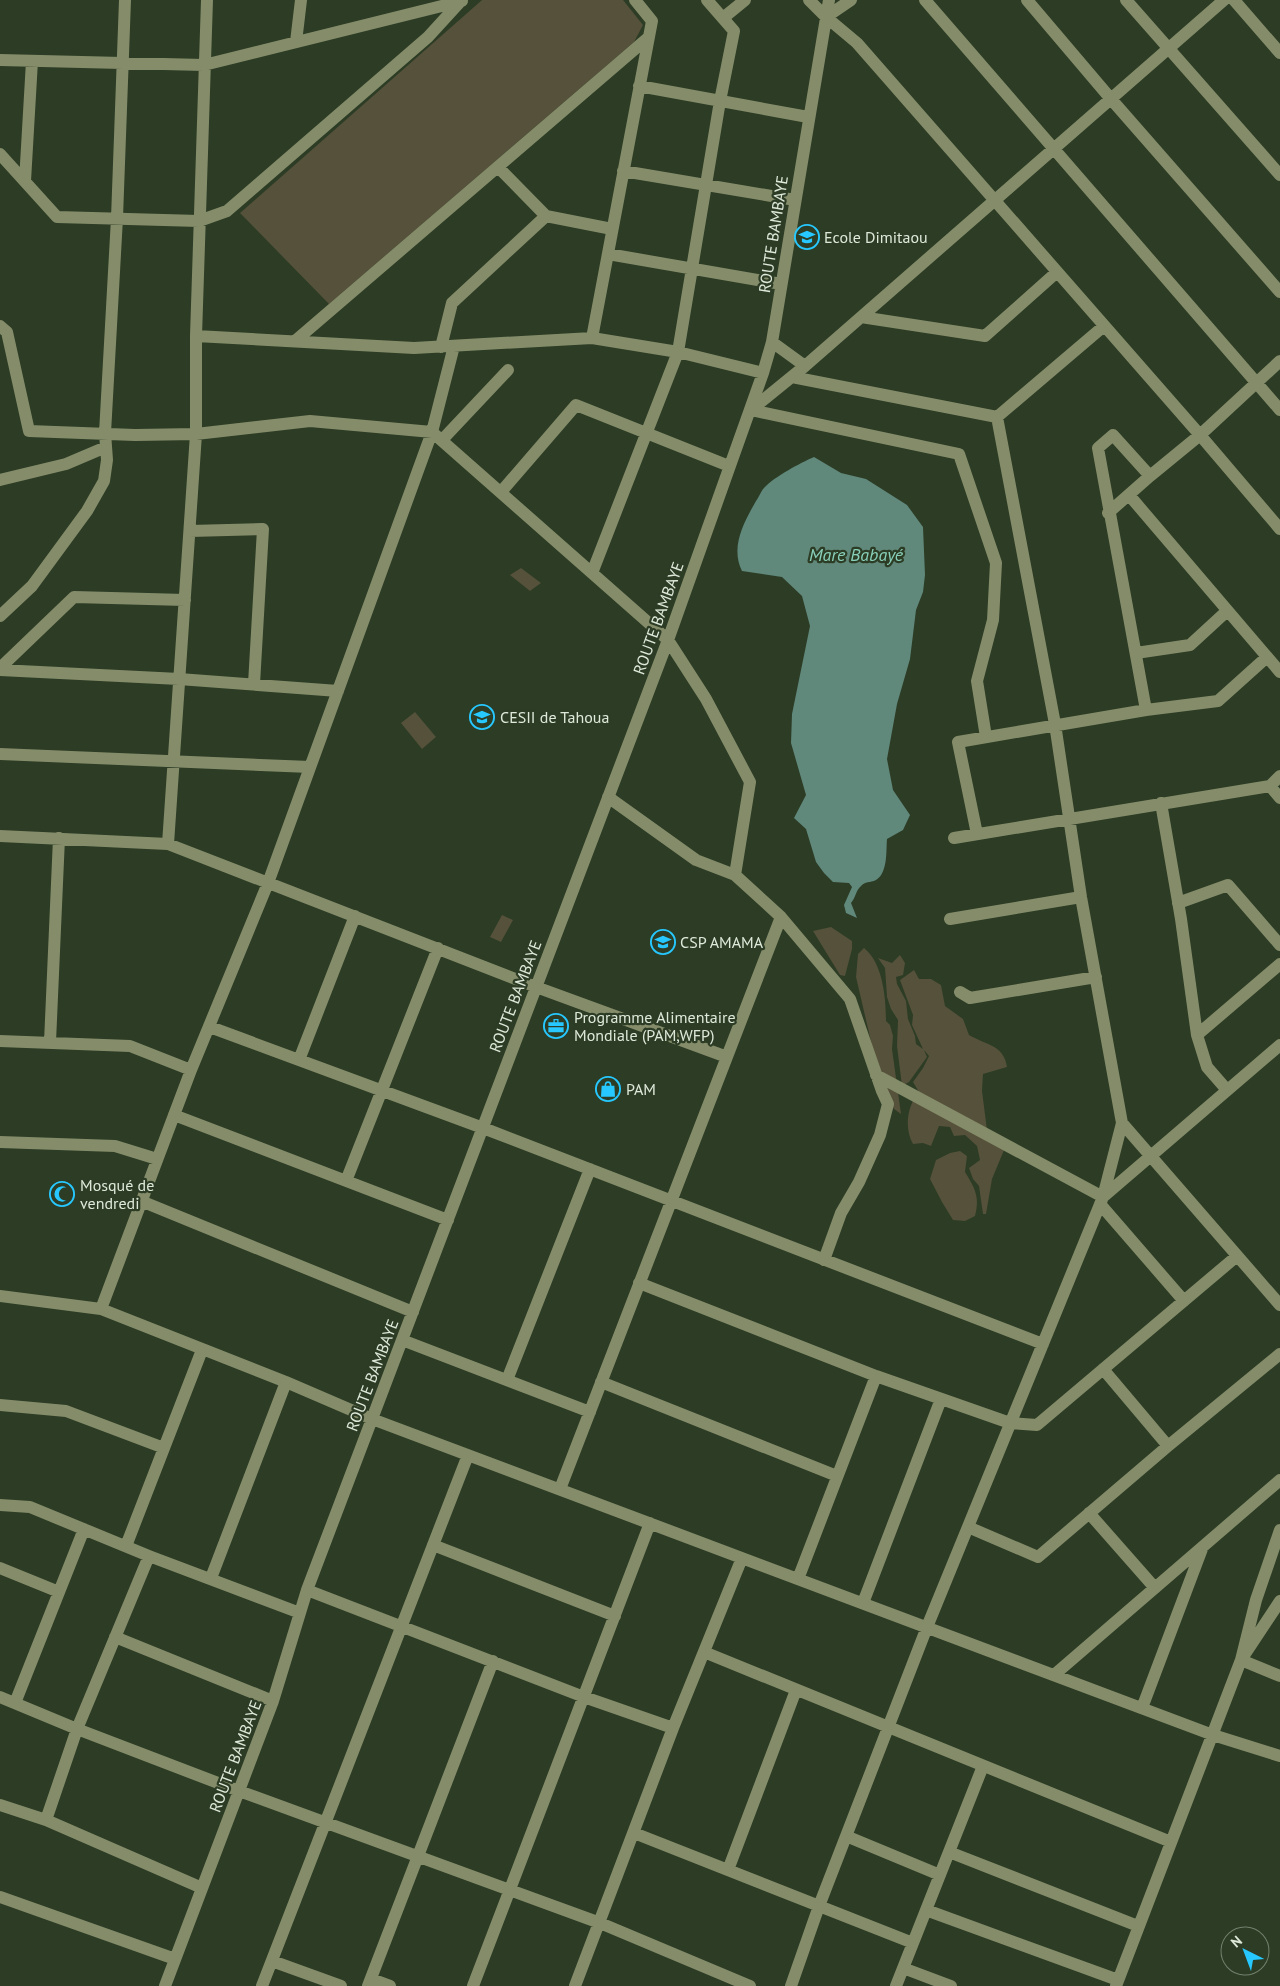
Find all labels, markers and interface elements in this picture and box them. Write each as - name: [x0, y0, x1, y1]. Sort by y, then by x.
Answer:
- street label: ROUTE BAMBAYE: [754, 174, 792, 294]
- school or university icon: Ecole Dimitaou: [794, 224, 820, 250]
- place label: Ecole Dimitaou: [824, 227, 928, 247]
- water label: Mare Babayé: [809, 543, 904, 566]
- street label: ROUTE BAMBAYE: [628, 559, 688, 677]
- school or university icon: CESII de Tahoua: [469, 704, 495, 730]
- place label: CESII de Tahoua: [500, 707, 609, 727]
- school or university icon: CSP AMAMA: [650, 929, 676, 955]
- place label: CSP AMAMA: [680, 932, 764, 952]
- street label: ROUTE BAMBAYE: [484, 937, 546, 1055]
- place label: Programme Alimentaire Mondiale (PAM,WFP): [574, 1007, 736, 1045]
- office icon: Programme Alimentaire Mondiale (PAM,WFP): [543, 1013, 569, 1039]
- shop icon: PAM: [595, 1076, 621, 1102]
- place label: PAM: [626, 1079, 656, 1099]
- place label: Mosqué de vendredi: [80, 1175, 154, 1213]
- mosque icon: Mosqué de vendredi: [49, 1181, 75, 1207]
- street label: ROUTE BAMBAYE: [341, 1316, 403, 1434]
- street label: ROUTE BAMBAYE: [204, 1697, 266, 1815]
- north arrow: [1220, 1926, 1270, 1976]
- text: N: [1227, 1932, 1246, 1951]

